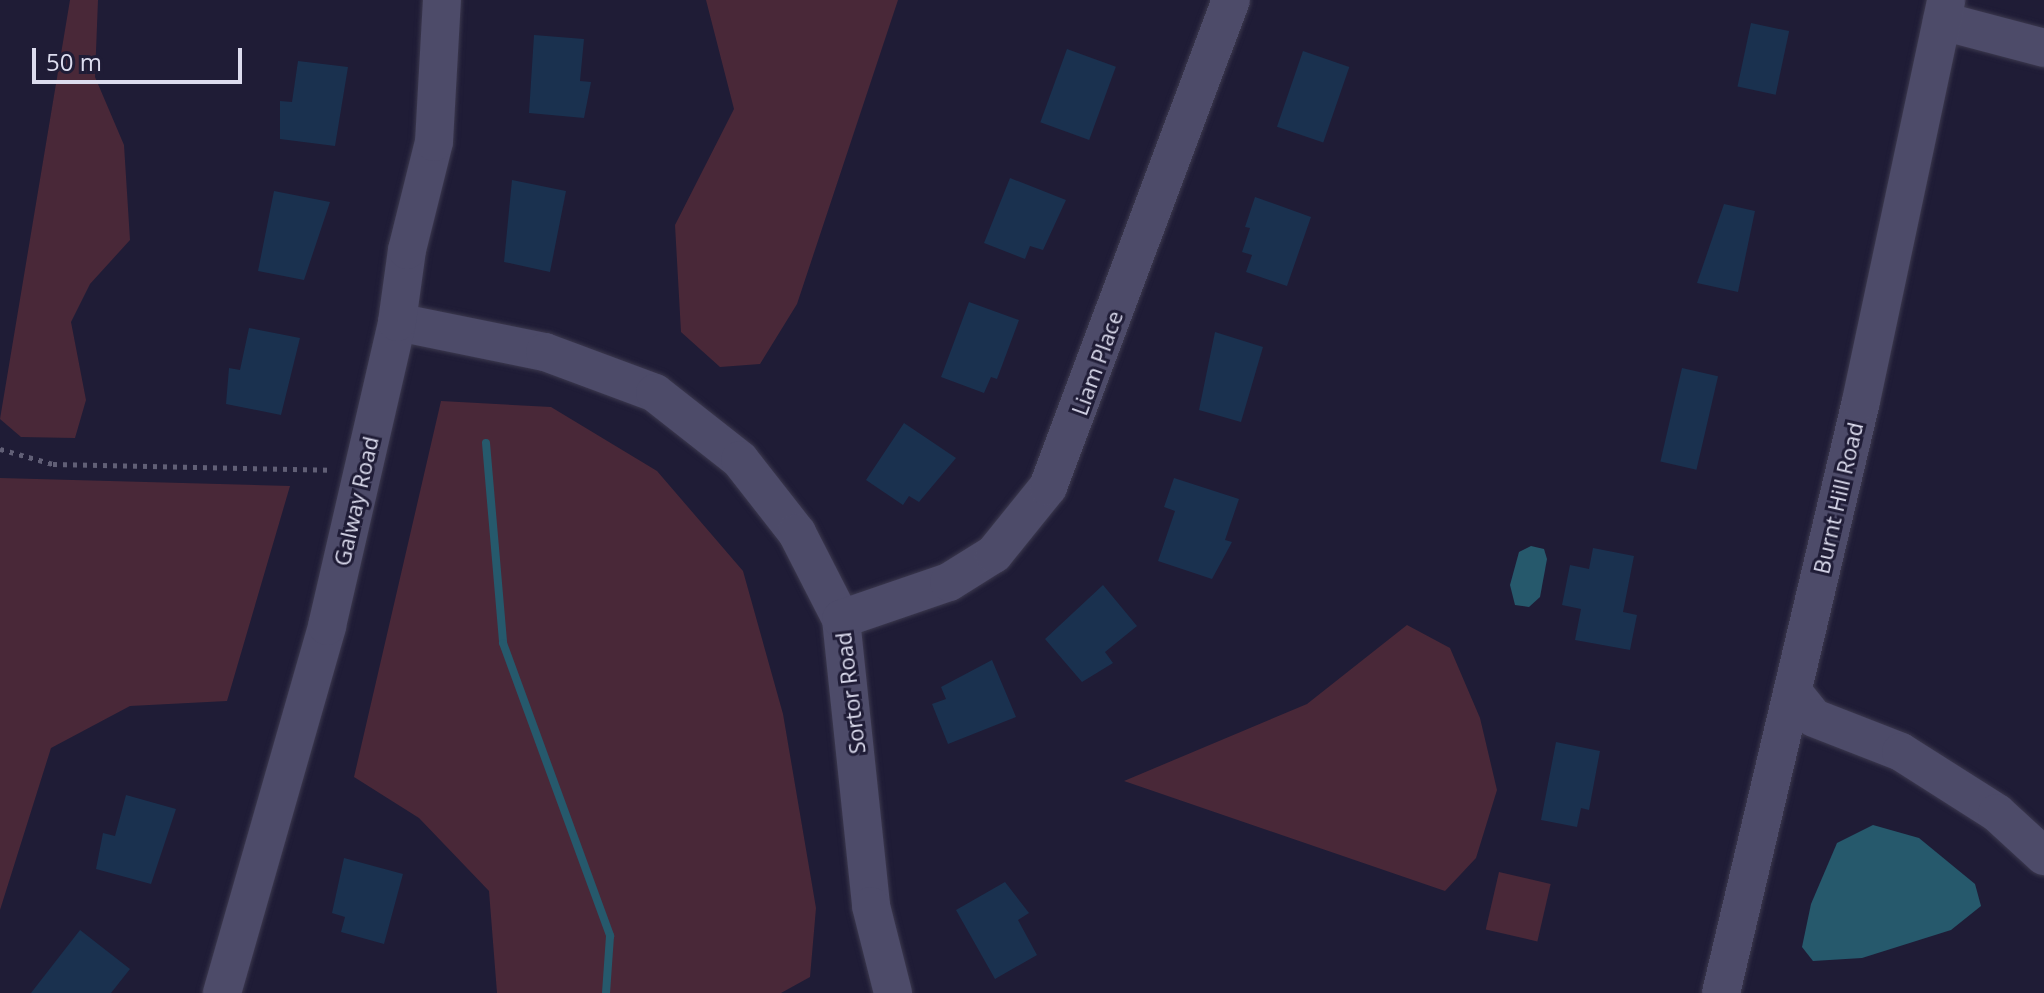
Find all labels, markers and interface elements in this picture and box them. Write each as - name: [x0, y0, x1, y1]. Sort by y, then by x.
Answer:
- scale bar: [36, 32, 246, 82]
- text: 50 m: [46, 45, 102, 78]
- street label: Liam Place: [1066, 307, 1128, 419]
- street label: Burnt Hill Road: [1808, 420, 1868, 576]
- street label: Galway Road: [328, 434, 384, 568]
- street label: Sortor Road: [829, 631, 871, 755]

